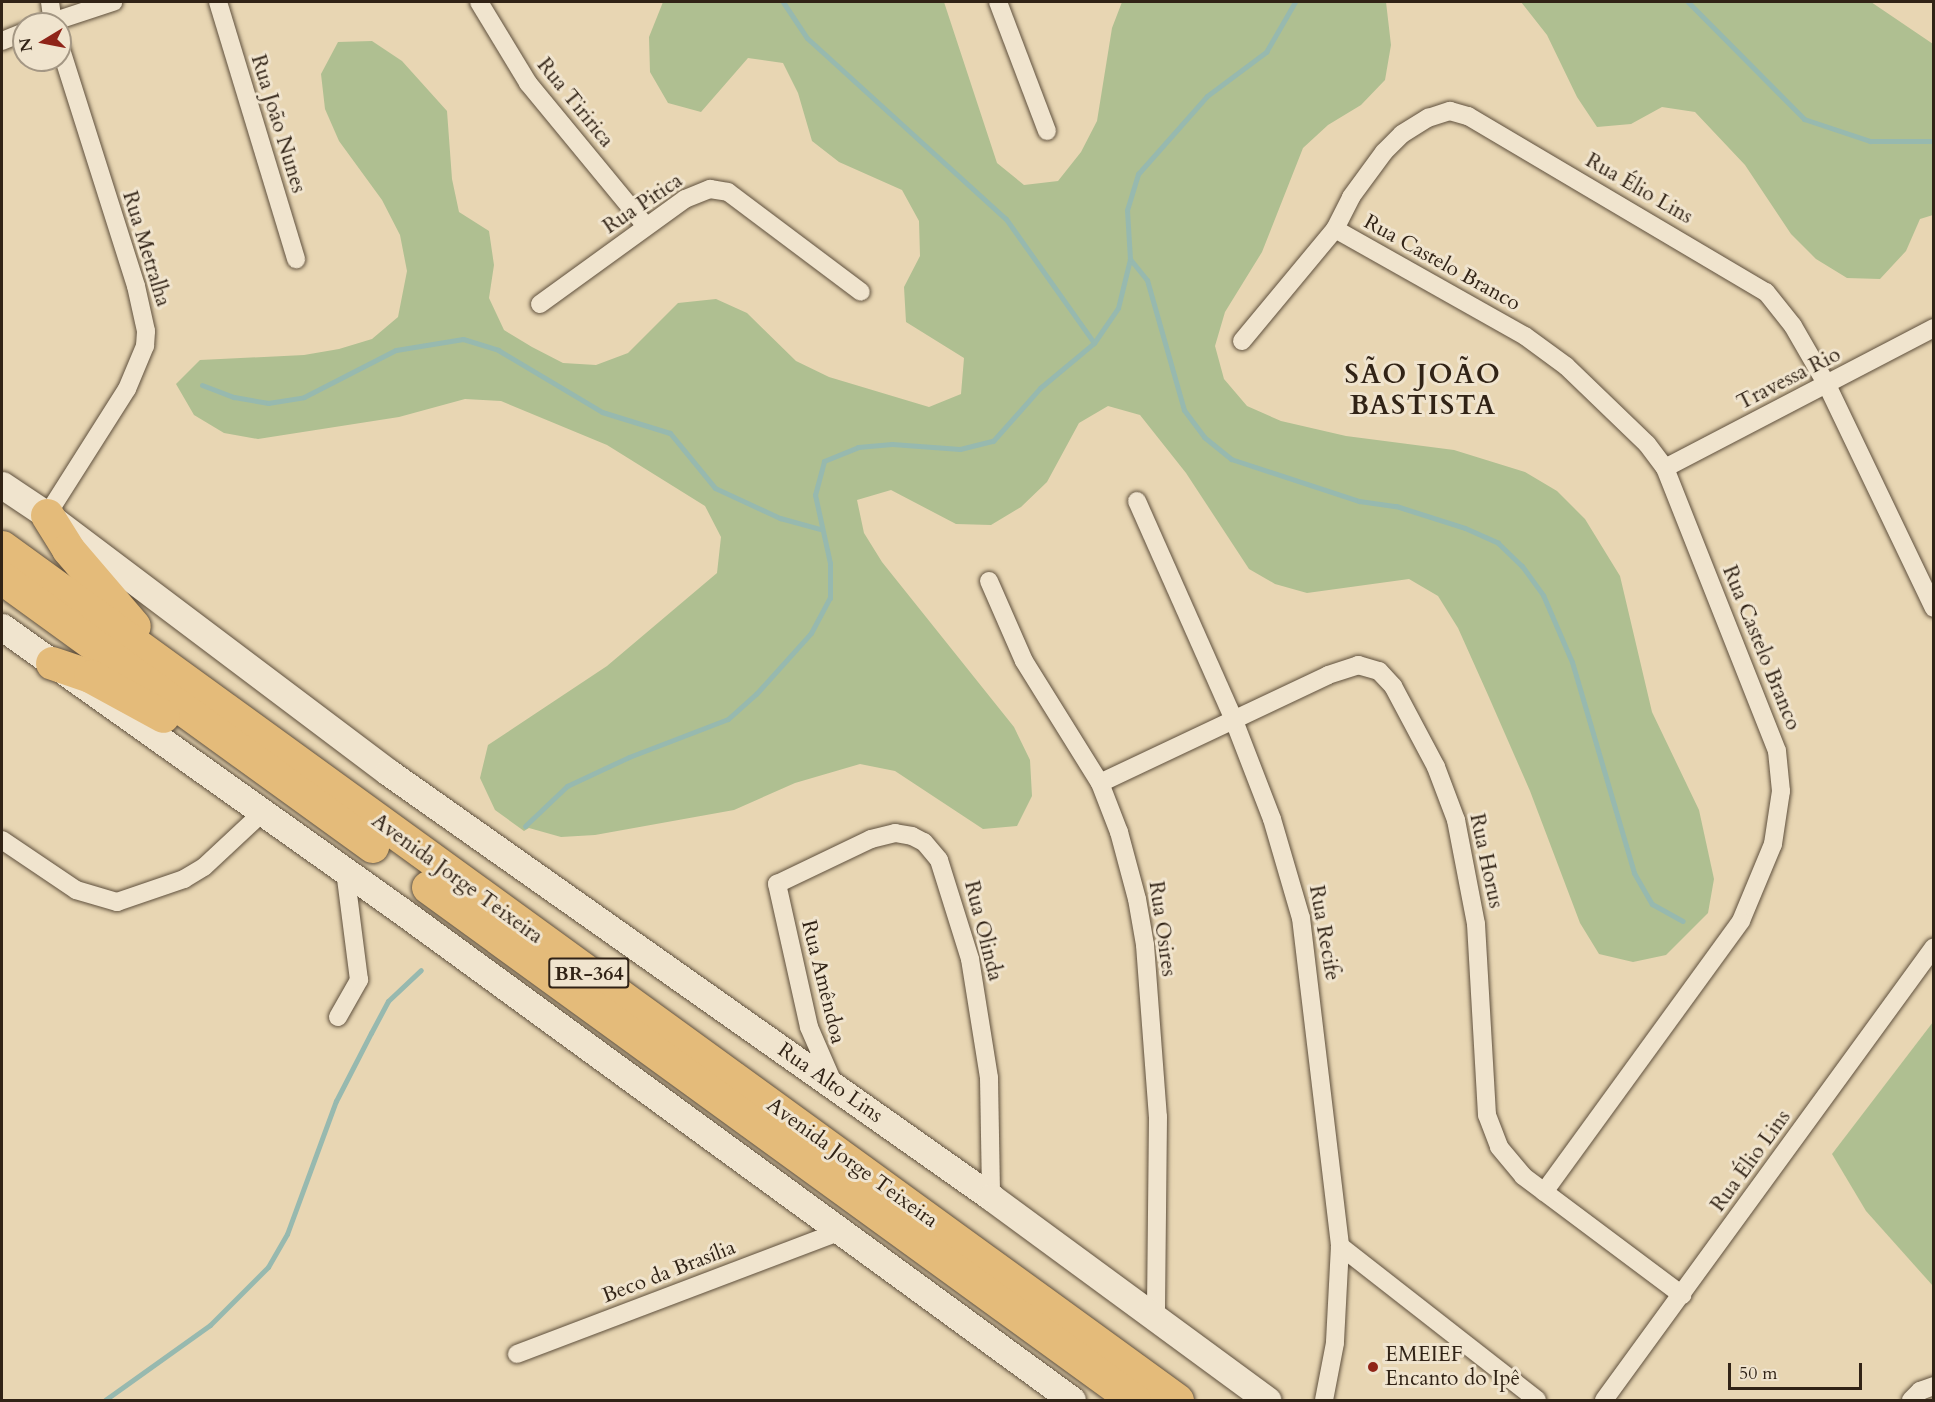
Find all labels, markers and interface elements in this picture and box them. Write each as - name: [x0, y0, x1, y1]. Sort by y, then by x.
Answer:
- north arrow: [12, 12, 72, 72]
- text: N: [14, 36, 38, 54]
- street label: Rua João Nunes: [245, 52, 311, 196]
- street label: Rua Tiririca: [531, 53, 619, 153]
- street label: Rua Élio Lins: [1581, 148, 1697, 230]
- street label: Rua Pitica: [599, 168, 687, 240]
- street label: Rua Metralha: [116, 188, 176, 310]
- street label: Rua Castelo Branco: [1359, 209, 1525, 317]
- street label: Travessa Rio: [1733, 342, 1845, 416]
- district label: SÃO JOÃO BASTISTA: [1345, 358, 1501, 421]
- street label: Rua Castelo Branco: [1716, 562, 1806, 734]
- street label: Avenida Jorge Teixeira: [367, 808, 547, 950]
- street label: Rua Horus: [1464, 811, 1508, 911]
- street label: Rua Olinda: [958, 878, 1008, 984]
- street label: Rua Osires: [1143, 880, 1181, 978]
- street label: Rua Recife: [1303, 883, 1345, 983]
- street label: Rua Amêndoa: [795, 918, 851, 1046]
- road number: BR-364: [547, 956, 631, 990]
- street label: Rua Alto Lins: [773, 1038, 887, 1128]
- street label: Avenida Jorge Teixeira: [762, 1092, 942, 1234]
- street label: Rua Élio Lins: [1706, 1105, 1796, 1217]
- street label: Beco da Brasília: [599, 1235, 739, 1309]
- place label: EMEIEF Encanto do Ipê: [1385, 1342, 1520, 1392]
- scale bar: [1731, 1351, 1864, 1389]
- marker: EMEIEF Encanto do Ipê: [1366, 1360, 1380, 1374]
- text: 50 m: [1739, 1361, 1778, 1386]

